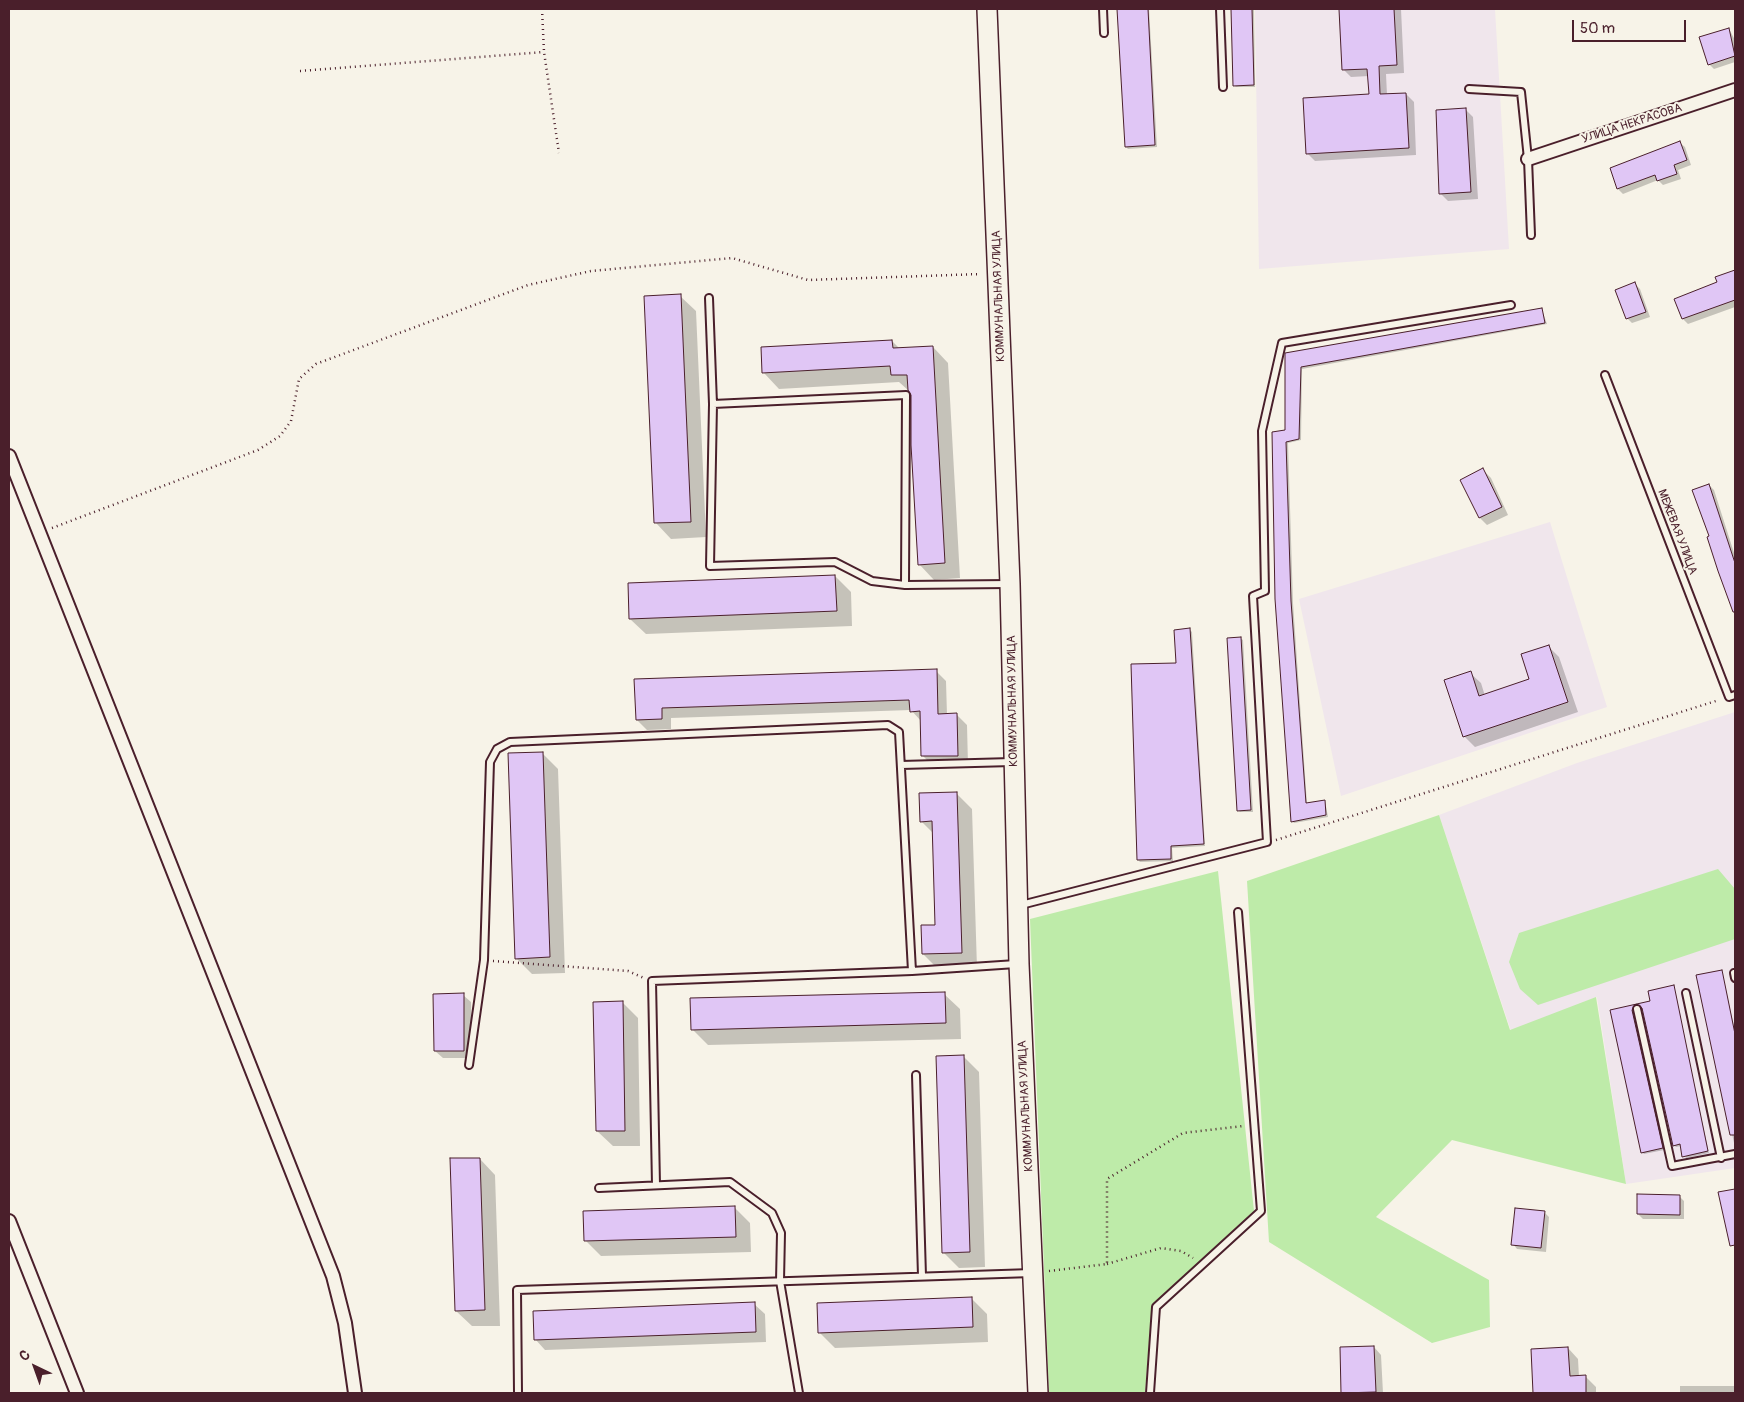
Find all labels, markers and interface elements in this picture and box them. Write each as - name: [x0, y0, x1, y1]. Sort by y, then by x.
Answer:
- scale bar: [1574, 10, 1688, 42]
- text: 50 m: [1580, 19, 1615, 38]
- street label: УЛИЦА НЕКРАСОВА: [1580, 101, 1684, 147]
- street label: КОММУНАЛЬНАЯ УЛИЦА: [990, 230, 1008, 362]
- street label: МЕЖЕВАЯ УЛИЦА: [1654, 487, 1700, 577]
- street label: КОММУНАЛЬНАЯ УЛИЦА: [1005, 635, 1021, 767]
- street label: КОММУНАЛЬНАЯ УЛИЦА: [1015, 1040, 1037, 1172]
- north arrow: [10, 1342, 60, 1392]
- text: С: [16, 1346, 34, 1365]

